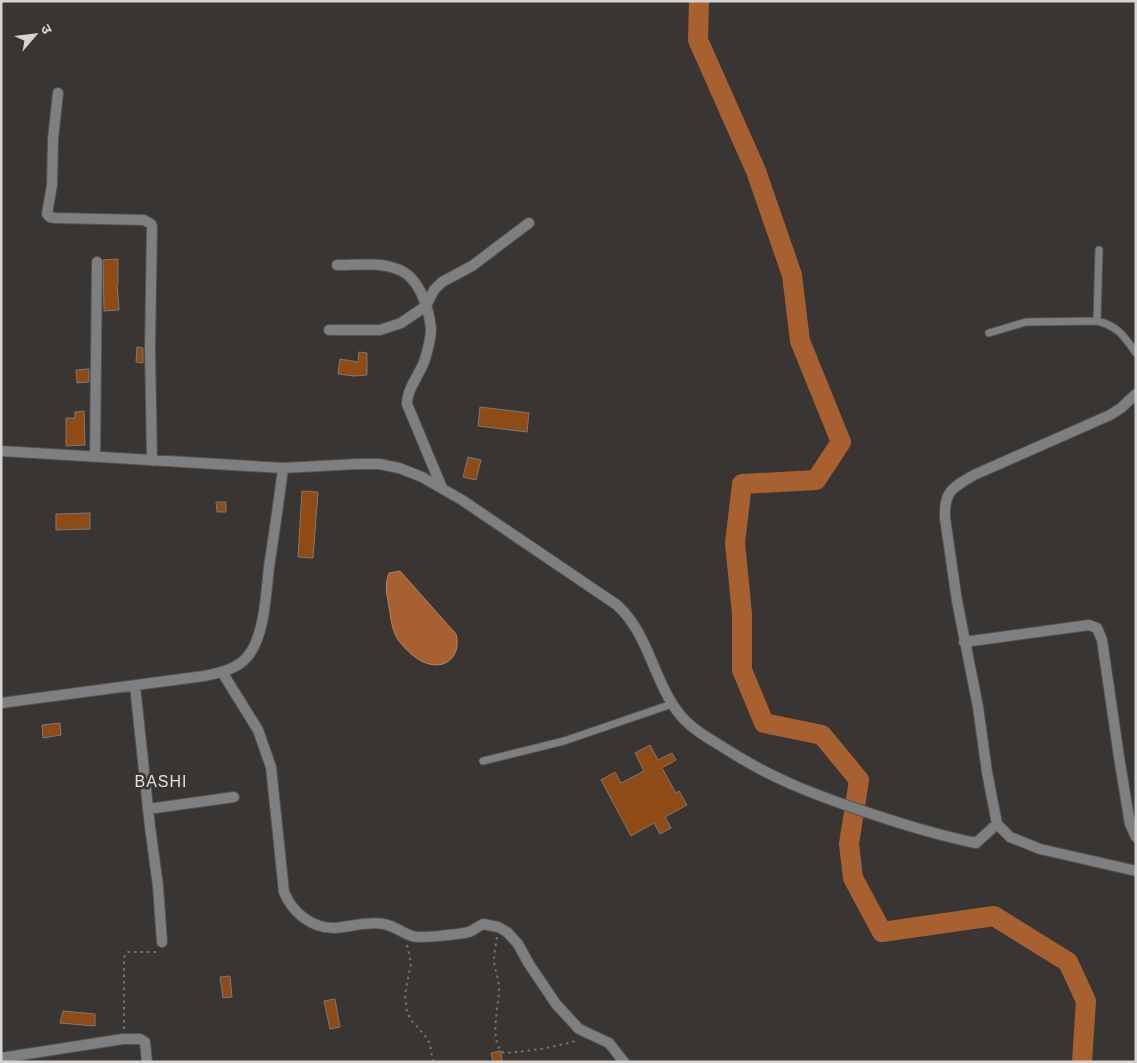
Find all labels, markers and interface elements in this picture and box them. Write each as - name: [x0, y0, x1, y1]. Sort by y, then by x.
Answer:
- north arrow: [10, 10, 60, 60]
- text: उ: [37, 22, 56, 37]
- district label: BASHI: [134, 773, 188, 790]

